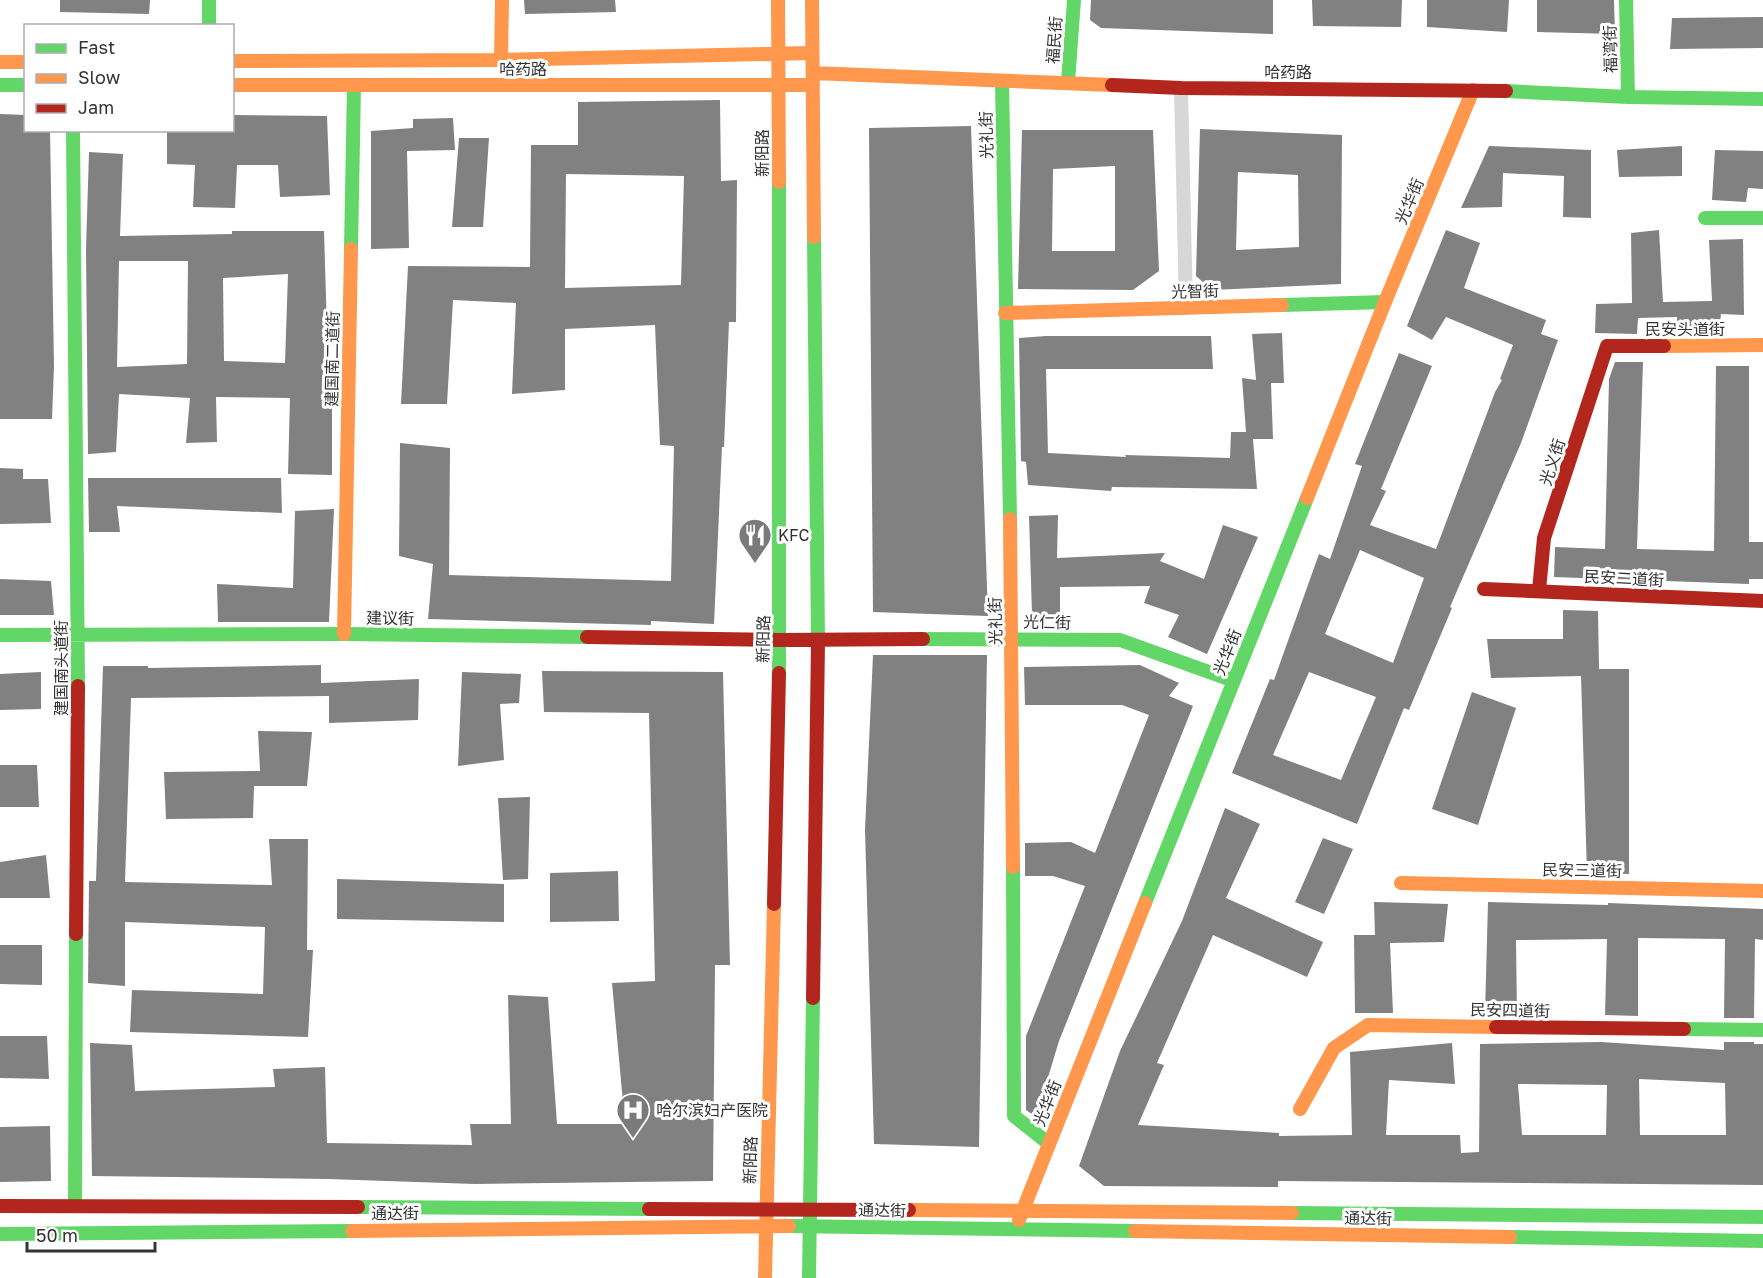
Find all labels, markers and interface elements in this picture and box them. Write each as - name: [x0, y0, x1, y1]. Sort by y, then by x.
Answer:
- street label: 福民街: [1042, 15, 1066, 65]
- legend: [24, 24, 234, 132]
- street label: 福湾街: [1600, 25, 1620, 73]
- text: Fast: [78, 36, 115, 58]
- street label: 哈药路: [499, 59, 547, 79]
- street label: 哈药路: [1264, 62, 1312, 82]
- text: Slow: [78, 66, 121, 88]
- text: Jam: [78, 96, 114, 118]
- street label: 光礼街: [976, 111, 996, 159]
- street label: 新阳路: [752, 129, 772, 177]
- street label: 光华街: [1390, 175, 1428, 227]
- street label: 光智街: [1171, 280, 1219, 302]
- street label: 建国南二道街: [321, 311, 343, 407]
- street label: 民安头道街: [1645, 319, 1725, 339]
- street label: 光义街: [1535, 436, 1569, 488]
- restaurant icon: KFC: [737, 517, 773, 564]
- place label: KFC: [778, 525, 809, 545]
- street label: 民安二道街: [1584, 566, 1664, 590]
- street label: 光礼街: [985, 597, 1005, 645]
- street label: 建议街: [366, 608, 414, 628]
- street label: 光仁街: [1023, 612, 1071, 632]
- street label: 新阳路: [753, 615, 773, 663]
- street label: 建国南头道街: [51, 620, 71, 716]
- street label: 光华街: [1209, 626, 1245, 678]
- street label: 民安三道街: [1542, 859, 1622, 881]
- street label: 民安四道街: [1470, 999, 1550, 1021]
- street label: 光华街: [1029, 1077, 1065, 1129]
- hospital icon: 哈尔滨妇产医院: [615, 1092, 651, 1139]
- place label: 哈尔滨妇产医院: [656, 1100, 768, 1120]
- street label: 新阳路: [739, 1136, 761, 1184]
- street label: 通达街: [858, 1200, 906, 1220]
- street label: 通达街: [371, 1203, 419, 1223]
- street label: 通达街: [1344, 1208, 1392, 1228]
- scale bar: [27, 1215, 154, 1253]
- text: 50 m: [36, 1224, 78, 1246]

